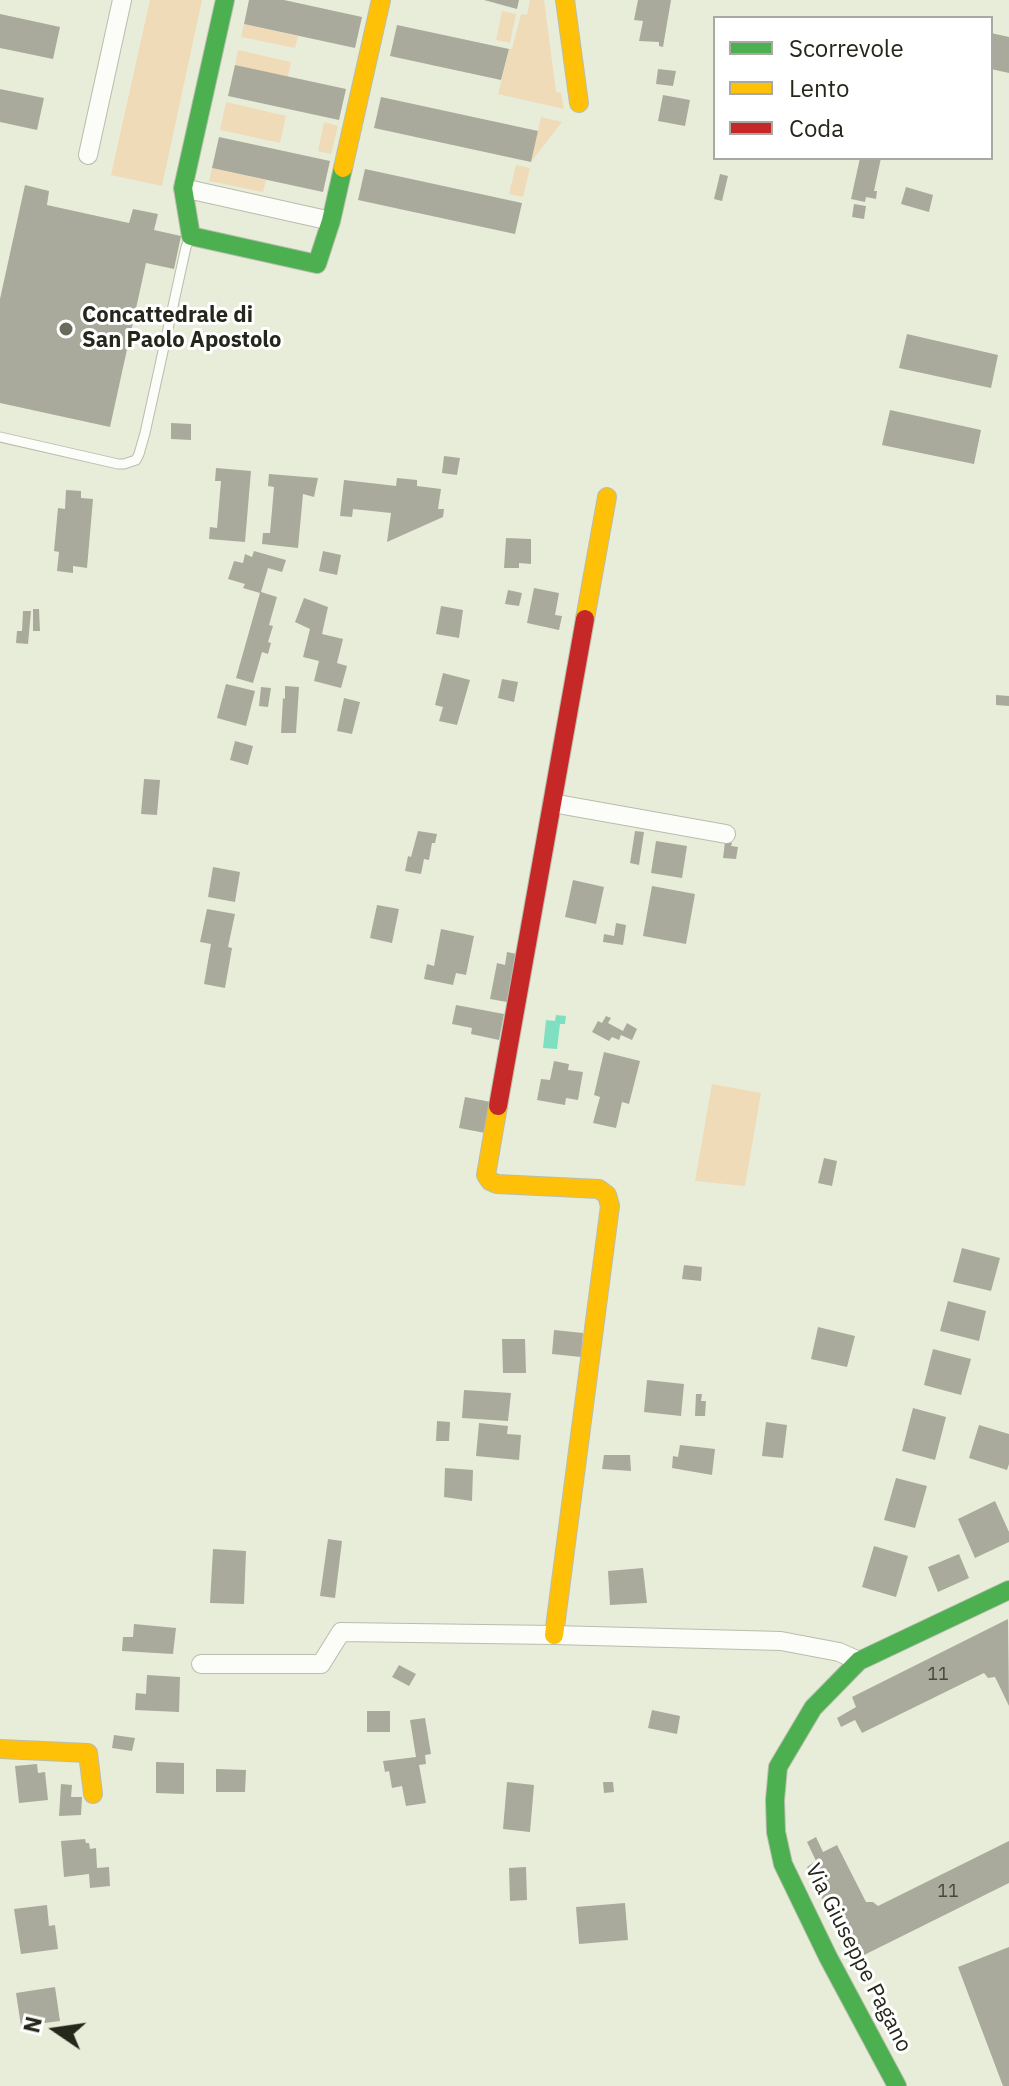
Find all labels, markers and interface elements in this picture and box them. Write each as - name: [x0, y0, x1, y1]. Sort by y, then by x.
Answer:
- legend: [713, 16, 993, 160]
- text: Scorrevole: [789, 32, 904, 64]
- text: Lento: [789, 72, 849, 104]
- text: Coda: [789, 112, 844, 144]
- place label: Concattedrale di San Paolo Apostolo: [82, 303, 281, 354]
- marker: Concattedrale di San Paolo Apostolo: [57, 320, 75, 338]
- house number: 11: [927, 1664, 949, 1686]
- street label: Via Giuseppe Pagano: [799, 1859, 917, 2057]
- house number: 11: [937, 1881, 959, 1903]
- north arrow: [16, 1990, 96, 2070]
- text: N: [16, 2013, 48, 2036]

